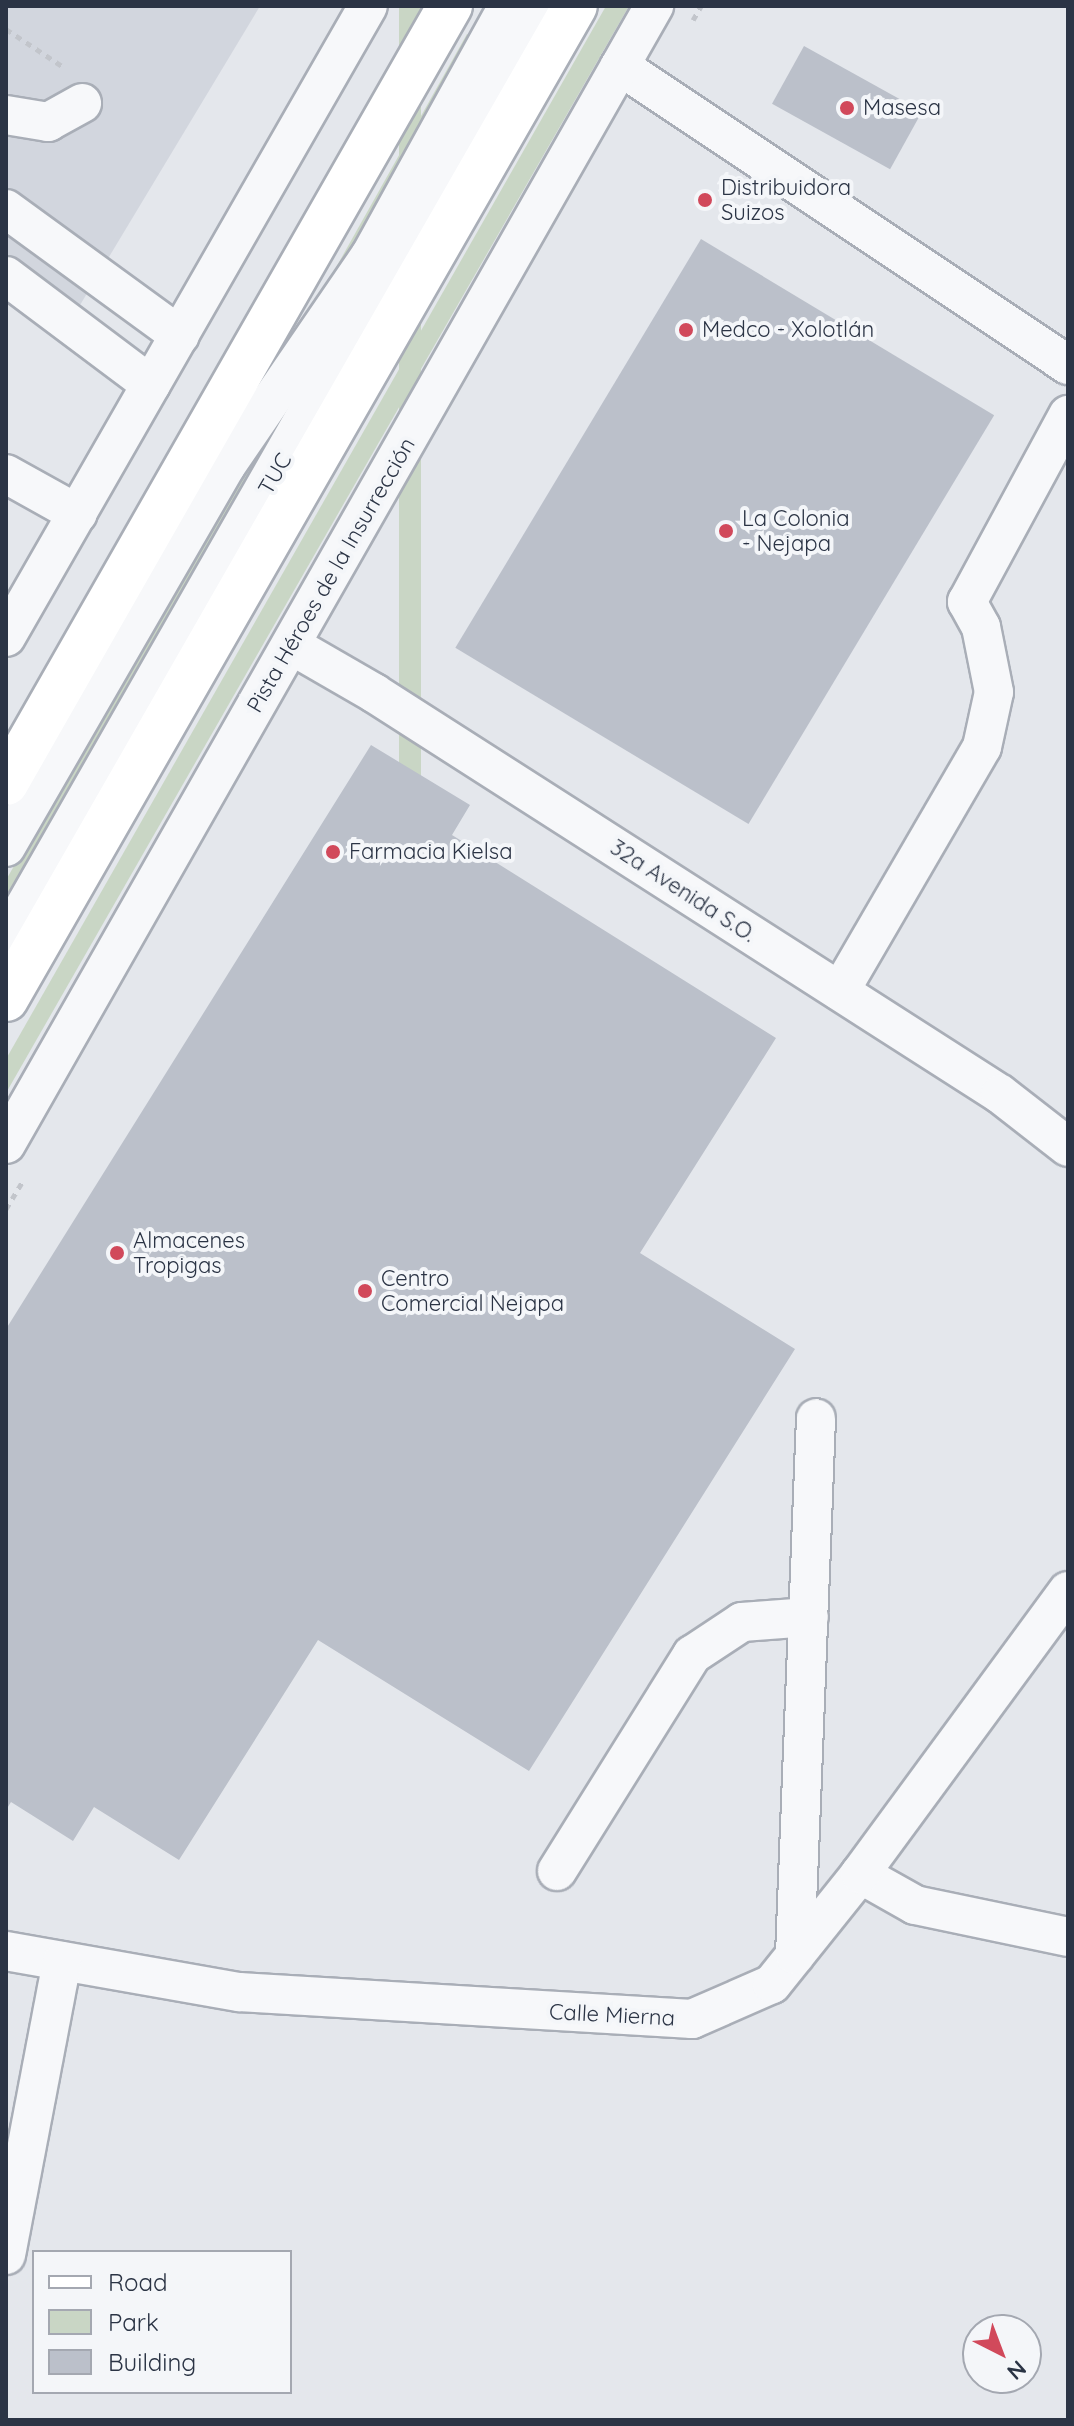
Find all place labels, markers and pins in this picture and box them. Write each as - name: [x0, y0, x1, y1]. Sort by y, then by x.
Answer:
- place label: Masesa: [863, 95, 941, 121]
- marker: Masesa: [838, 99, 856, 117]
- place label: Distribuidora Suizos: [721, 174, 851, 226]
- marker: Distribuidora Suizos: [696, 191, 714, 209]
- place label: Medco - Xolotlán: [702, 317, 874, 343]
- marker: Medco - Xolotlán: [677, 321, 695, 339]
- place label: La Colonia - Nejapa: [742, 505, 850, 556]
- marker: La Colonia - Nejapa: [717, 522, 735, 540]
- place label: Farmacia Kielsa: [349, 839, 513, 865]
- marker: Farmacia Kielsa: [324, 843, 342, 861]
- place label: Almacenes Tropigas: [133, 1227, 245, 1278]
- marker: Almacenes Tropigas: [108, 1244, 126, 1262]
- place label: Centro Comercial Nejapa: [381, 1265, 564, 1316]
- marker: Centro Comercial Nejapa: [356, 1282, 374, 1300]

